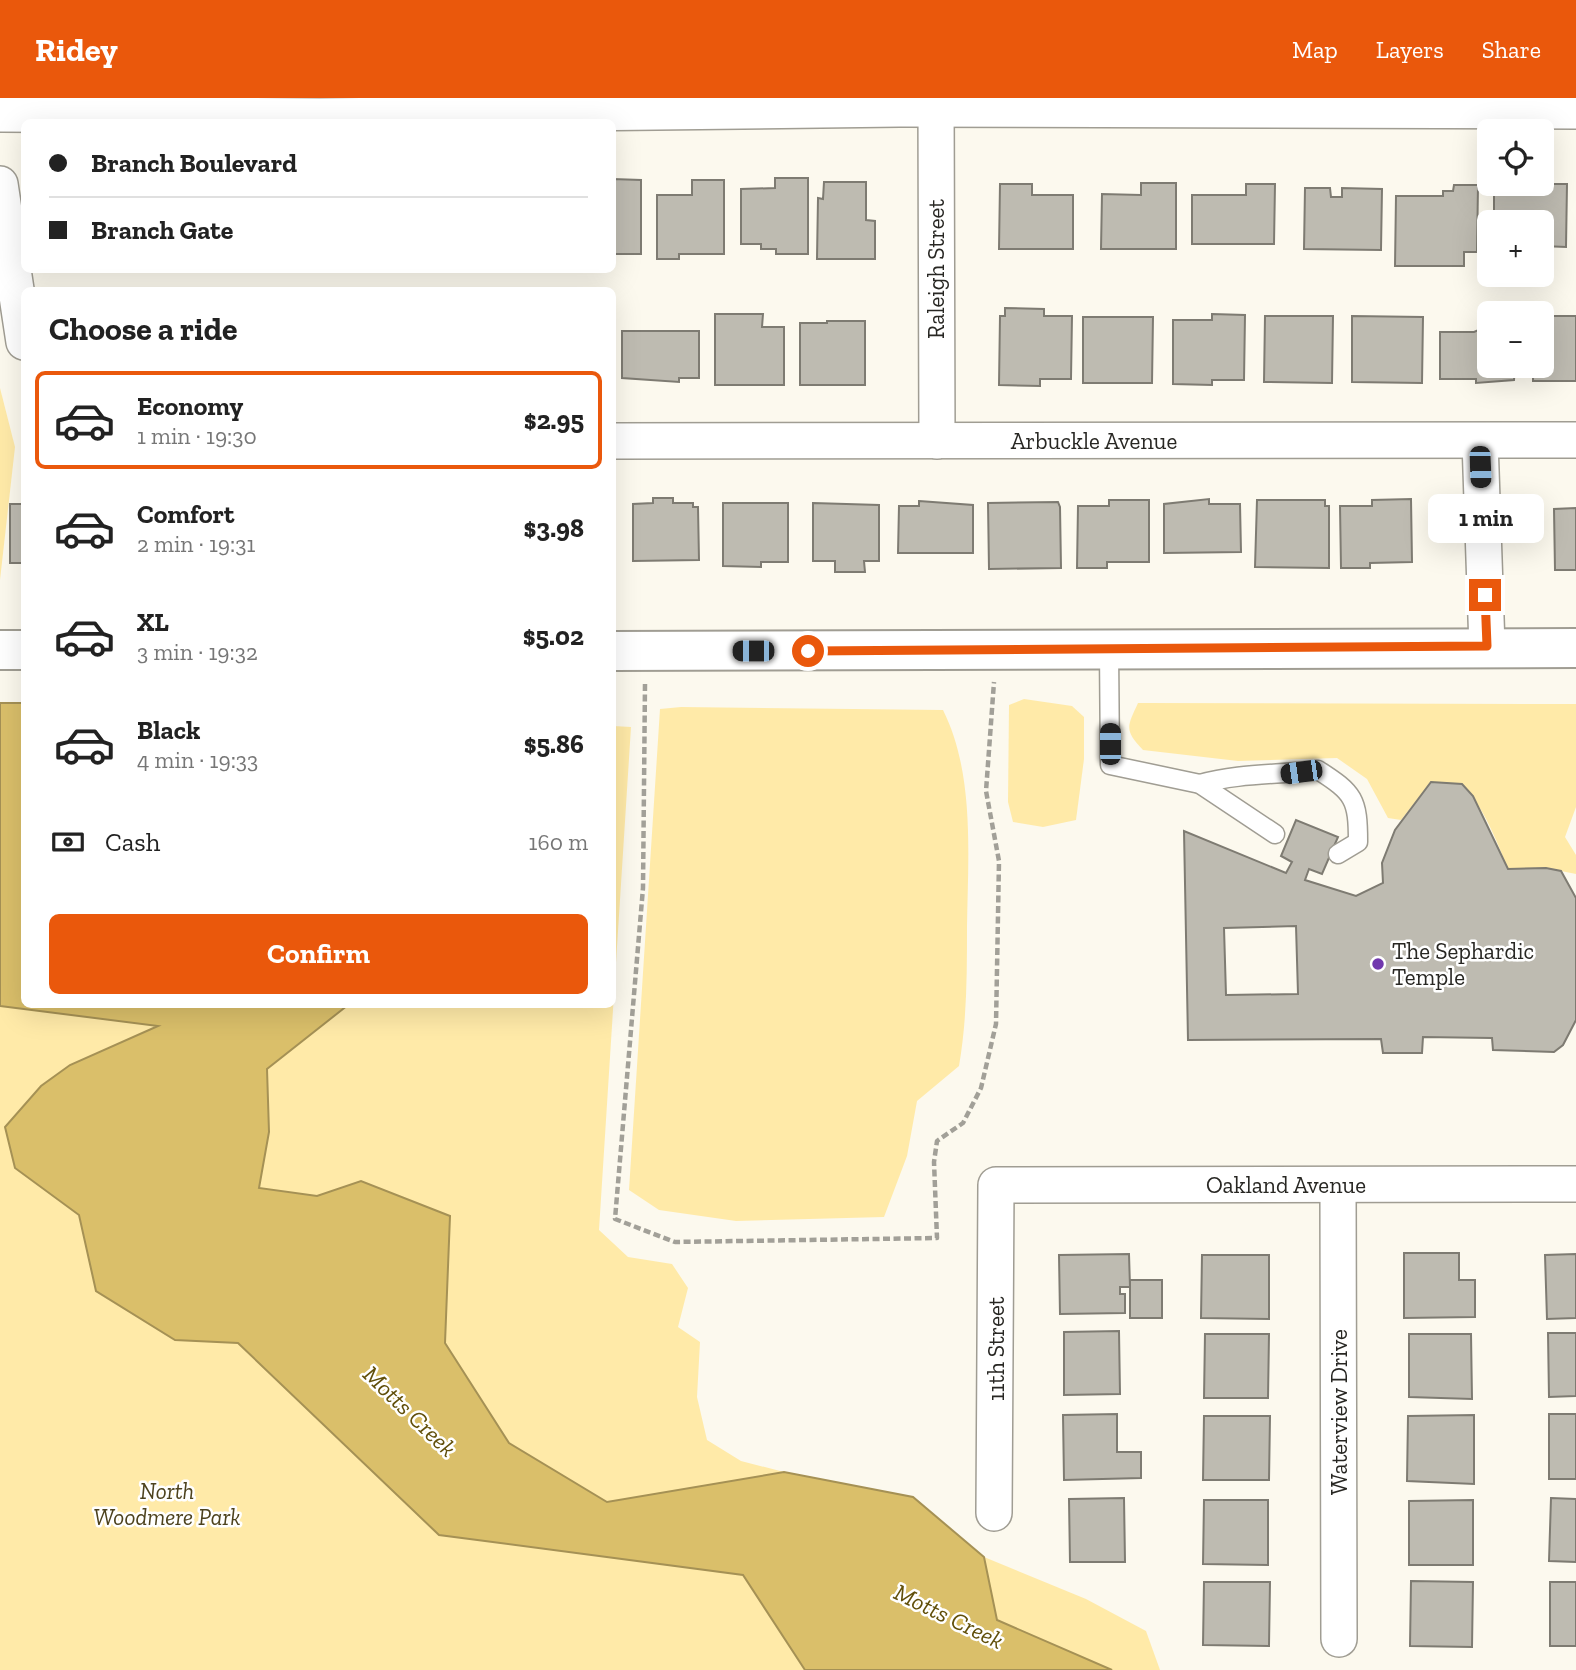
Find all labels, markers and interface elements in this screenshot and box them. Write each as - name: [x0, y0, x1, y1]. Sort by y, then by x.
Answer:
- text: Ridey: [35, 30, 118, 69]
- text: Map: [1292, 35, 1338, 64]
- text: Layers: [1376, 35, 1444, 64]
- text: Share: [1482, 35, 1541, 64]
- map controls: [1477, 119, 1554, 378]
- button: locate: [1477, 119, 1554, 196]
- text: Branch Boulevard: [91, 147, 297, 179]
- street label: Raleigh Street: [922, 199, 950, 339]
- button: +: [1477, 210, 1554, 287]
- text: Branch Gate: [91, 214, 233, 246]
- button: −: [1477, 301, 1554, 378]
- text: Choose a ride: [49, 310, 237, 348]
- icon: car: [53, 389, 116, 452]
- text: Economy: [137, 390, 243, 422]
- text: $2.95: [524, 404, 584, 436]
- text: 1 min · 19:30: [137, 422, 257, 450]
- street label: Arbuckle Avenue: [1011, 427, 1177, 455]
- car: [1469, 446, 1492, 488]
- callout: 1 min: [1427, 494, 1543, 542]
- icon: car: [53, 497, 116, 560]
- text: Comfort: [137, 498, 234, 530]
- text: 1 min: [1459, 504, 1513, 532]
- text: $3.98: [524, 512, 584, 544]
- text: 2 min · 19:31: [137, 530, 255, 558]
- route end: [1469, 579, 1501, 611]
- icon: car: [53, 605, 116, 668]
- text: XL: [137, 606, 169, 638]
- text: $5.02: [523, 620, 584, 652]
- route start: [792, 635, 824, 667]
- text: 3 min · 19:32: [137, 638, 258, 666]
- car: [733, 641, 775, 662]
- icon: car: [53, 713, 116, 776]
- text: Black: [137, 714, 200, 746]
- car: [1100, 723, 1121, 765]
- text: $5.86: [524, 728, 584, 760]
- text: 4 min · 19:33: [137, 746, 258, 774]
- car: [1279, 759, 1324, 785]
- icon: cash: [49, 823, 87, 861]
- text: Cash: [105, 826, 160, 858]
- text: 160 m: [529, 828, 588, 856]
- button: Confirm: [49, 914, 588, 994]
- place label: The Sephardic Temple: [1392, 937, 1534, 991]
- marker: The Sephardic Temple: [1370, 956, 1386, 972]
- street label: Oakland Avenue: [1206, 1171, 1366, 1199]
- street label: 11th Street: [982, 1296, 1010, 1401]
- street label: Waterview Drive: [1325, 1329, 1353, 1495]
- water label: Motts Creek: [357, 1360, 463, 1463]
- park label: North Woodmere Park: [93, 1477, 241, 1531]
- water label: Motts Creek: [890, 1577, 1009, 1655]

